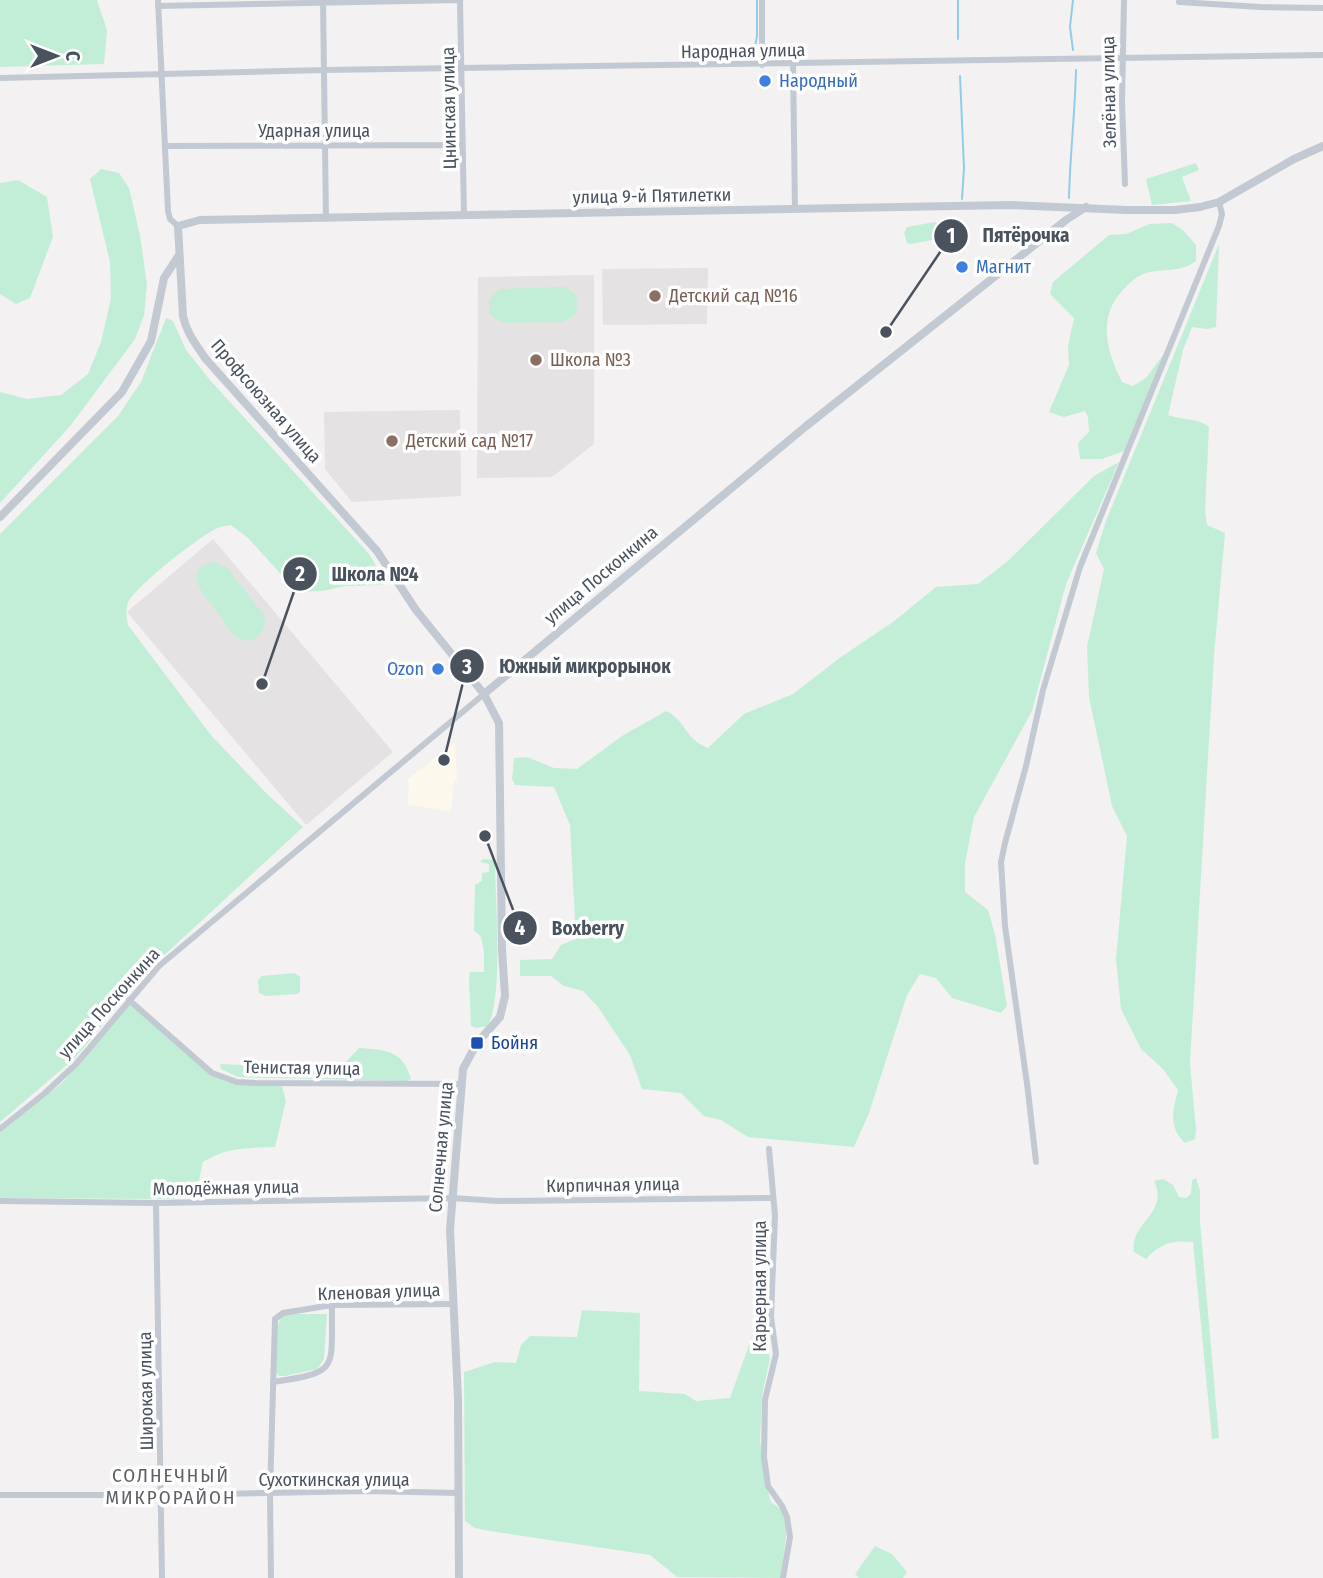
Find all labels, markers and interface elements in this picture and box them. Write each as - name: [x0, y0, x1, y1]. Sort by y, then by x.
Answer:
- north arrow: [21, 21, 91, 91]
- street label: Зелёная улица: [1097, 36, 1121, 148]
- street label: Народная улица: [681, 39, 806, 63]
- street label: Цнинская улица: [437, 46, 461, 170]
- text: С: [61, 51, 84, 61]
- place label: Народный: [779, 70, 858, 92]
- marker: Народный: [757, 73, 773, 89]
- street label: Ударная улица: [257, 120, 370, 142]
- street label: улица 9-й Пятилетки: [573, 184, 731, 208]
- callout: Пятёрочка: [933, 216, 1083, 256]
- text: 1: [947, 223, 955, 249]
- text: Пятёрочка: [983, 224, 1069, 247]
- place label: Магнит: [976, 256, 1032, 278]
- marker: Магнит: [954, 259, 970, 275]
- place label: Детский сад №16: [668, 285, 798, 307]
- marker: Детский сад №16: [647, 288, 663, 304]
- street label: Профсоюзная улица: [206, 335, 326, 468]
- place label: Школа №3: [550, 349, 631, 371]
- marker: Школа №3: [528, 352, 544, 368]
- place label: Детский сад №17: [405, 430, 533, 452]
- marker: Детский сад №17: [384, 433, 400, 449]
- street label: улица Посконкина: [540, 521, 662, 629]
- callout: Школа №4: [283, 554, 433, 594]
- text: 2: [294, 561, 305, 587]
- text: Школа №4: [331, 563, 419, 586]
- callout: Южный микрорынок: [450, 646, 684, 686]
- text: 3: [461, 654, 472, 680]
- text: Южный микрорынок: [499, 655, 671, 678]
- place label: Ozon: [387, 658, 424, 680]
- marker: Ozon: [430, 661, 446, 677]
- callout: Boxberry: [503, 908, 638, 948]
- text: 4: [515, 915, 526, 941]
- text: Boxberry: [552, 917, 625, 940]
- street label: улица Посконкина: [54, 943, 165, 1063]
- place label: Бойня: [491, 1032, 538, 1054]
- marker: Бойня: [469, 1035, 485, 1051]
- street label: Тенистая улица: [243, 1056, 361, 1080]
- street label: Солнечная улица: [424, 1080, 458, 1213]
- street label: Кирпичная улица: [546, 1173, 680, 1197]
- street label: Молодёжная улица: [153, 1176, 300, 1200]
- street label: Карьерная улица: [749, 1220, 771, 1352]
- street label: Кленовая улица: [317, 1279, 441, 1305]
- street label: Широкая улица: [134, 1331, 158, 1451]
- district label: СОЛНЕЧНЫЙ МИКРОРАЙОН: [106, 1464, 236, 1509]
- street label: Сухоткинская улица: [258, 1469, 410, 1491]

